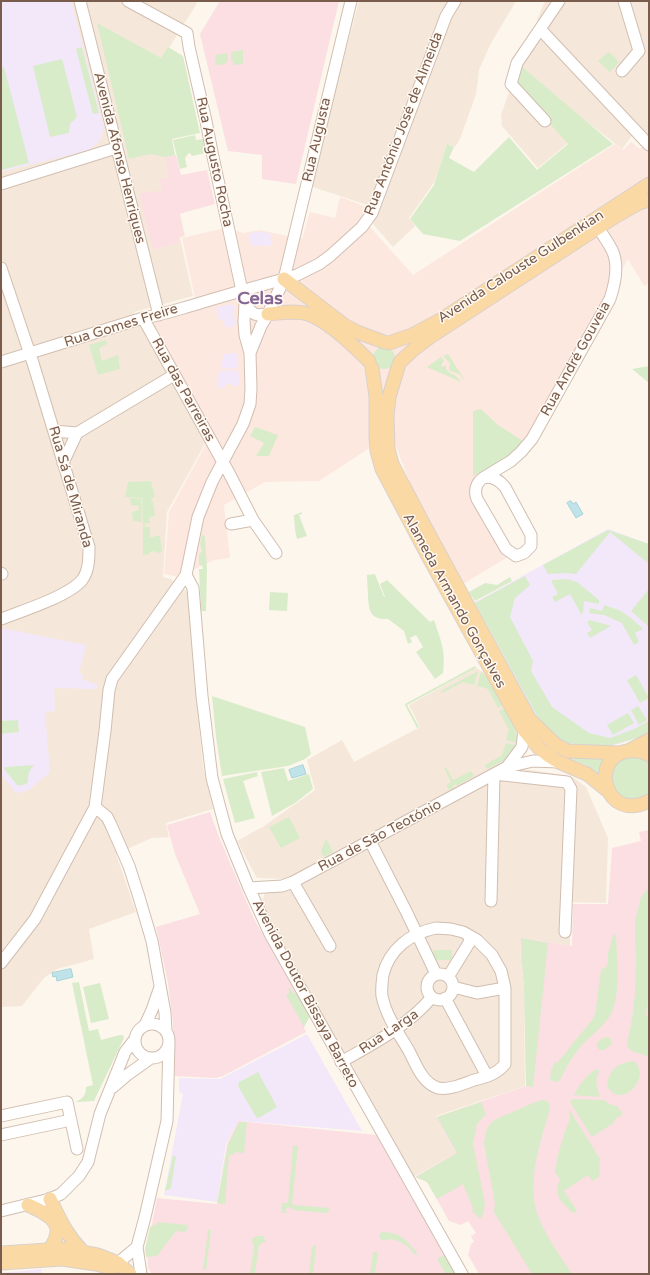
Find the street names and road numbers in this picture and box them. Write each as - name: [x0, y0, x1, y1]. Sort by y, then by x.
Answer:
- street label: Rua António José de Almeida: [361, 30, 447, 218]
- street label: Avenida Afonso Henriques: [90, 70, 148, 246]
- street label: Rua Augusto Rocha: [192, 95, 236, 229]
- street label: Rua Augusta: [299, 96, 335, 184]
- street label: Avenida Calouste Gulbenkian: [435, 207, 607, 327]
- street label: Rua André Gouveia: [537, 299, 615, 419]
- street label: Rua Gomes Freire: [62, 301, 180, 351]
- street label: Rua das Parreiras: [148, 335, 218, 445]
- street label: Rua Sá de Miranda: [45, 424, 95, 550]
- street label: Alameda Armando Gonçalves: [399, 511, 509, 691]
- street label: Rua de São Teotónio: [315, 796, 445, 876]
- street label: Avenida Doutor Bissaya Barreto: [248, 897, 362, 1091]
- street label: Rua Larga: [356, 1006, 422, 1058]

